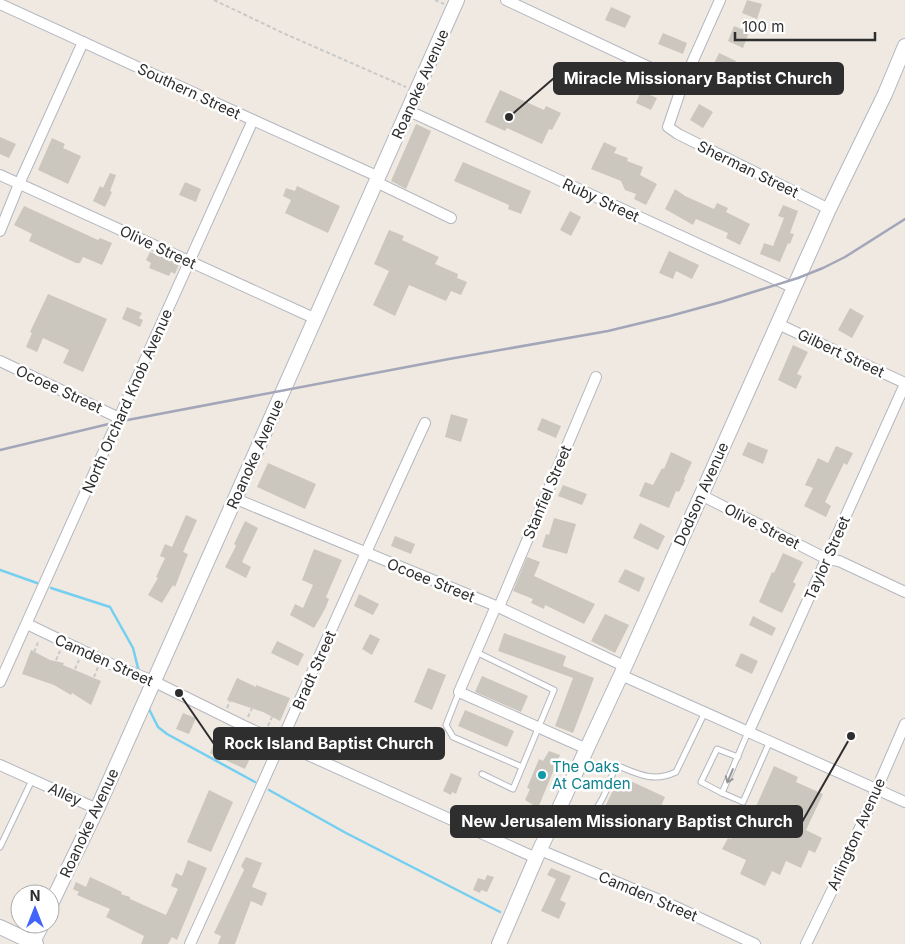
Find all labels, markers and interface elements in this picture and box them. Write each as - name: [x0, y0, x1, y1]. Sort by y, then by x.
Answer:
- scale bar: [735, 10, 875, 42]
- text: 100 m: [742, 17, 784, 36]
- street label: Roanoke Avenue: [387, 26, 453, 142]
- street label: Southern Street: [135, 59, 244, 123]
- callout: Miracle Missionary Baptist Church: [554, 63, 843, 94]
- text: Miracle Missionary Baptist Church: [564, 68, 832, 88]
- street label: Sherman Street: [694, 136, 802, 202]
- street label: Ruby Street: [560, 174, 642, 226]
- street label: Olive Street: [117, 221, 199, 273]
- street label: North Orchard Knob Avenue: [78, 306, 176, 496]
- street label: Gilbert Street: [795, 325, 888, 381]
- street label: Ocoee Street: [13, 361, 105, 417]
- street label: Roanoke Avenue: [222, 396, 288, 512]
- street label: Dodson Avenue: [670, 439, 732, 549]
- street label: Stanfiel Street: [519, 442, 575, 542]
- street label: Olive Street: [721, 499, 803, 553]
- street label: Taylor Street: [800, 513, 854, 603]
- street label: Ocoee Street: [384, 554, 478, 606]
- street label: Bradt Street: [288, 627, 340, 713]
- street label: Camden Street: [52, 630, 156, 690]
- callout: Rock Island Baptist Church: [214, 728, 444, 759]
- text: Rock Island Baptist Church: [224, 733, 434, 753]
- place label: The Oaks At Camden: [552, 757, 631, 793]
- street label: Roanoke Avenue: [55, 765, 123, 881]
- one-way arrow: [724, 768, 734, 783]
- marker: The Oaks At Camden: [536, 769, 548, 781]
- street label: Arlington Avenue: [823, 775, 889, 893]
- street label: Alley: [45, 778, 85, 810]
- callout: New Jerusalem Missionary Baptist Church: [451, 806, 802, 837]
- text: New Jerusalem Missionary Baptist Church: [461, 811, 793, 831]
- street label: Camden Street: [596, 867, 701, 925]
- north arrow: [10, 884, 60, 934]
- text: N: [30, 887, 40, 904]

